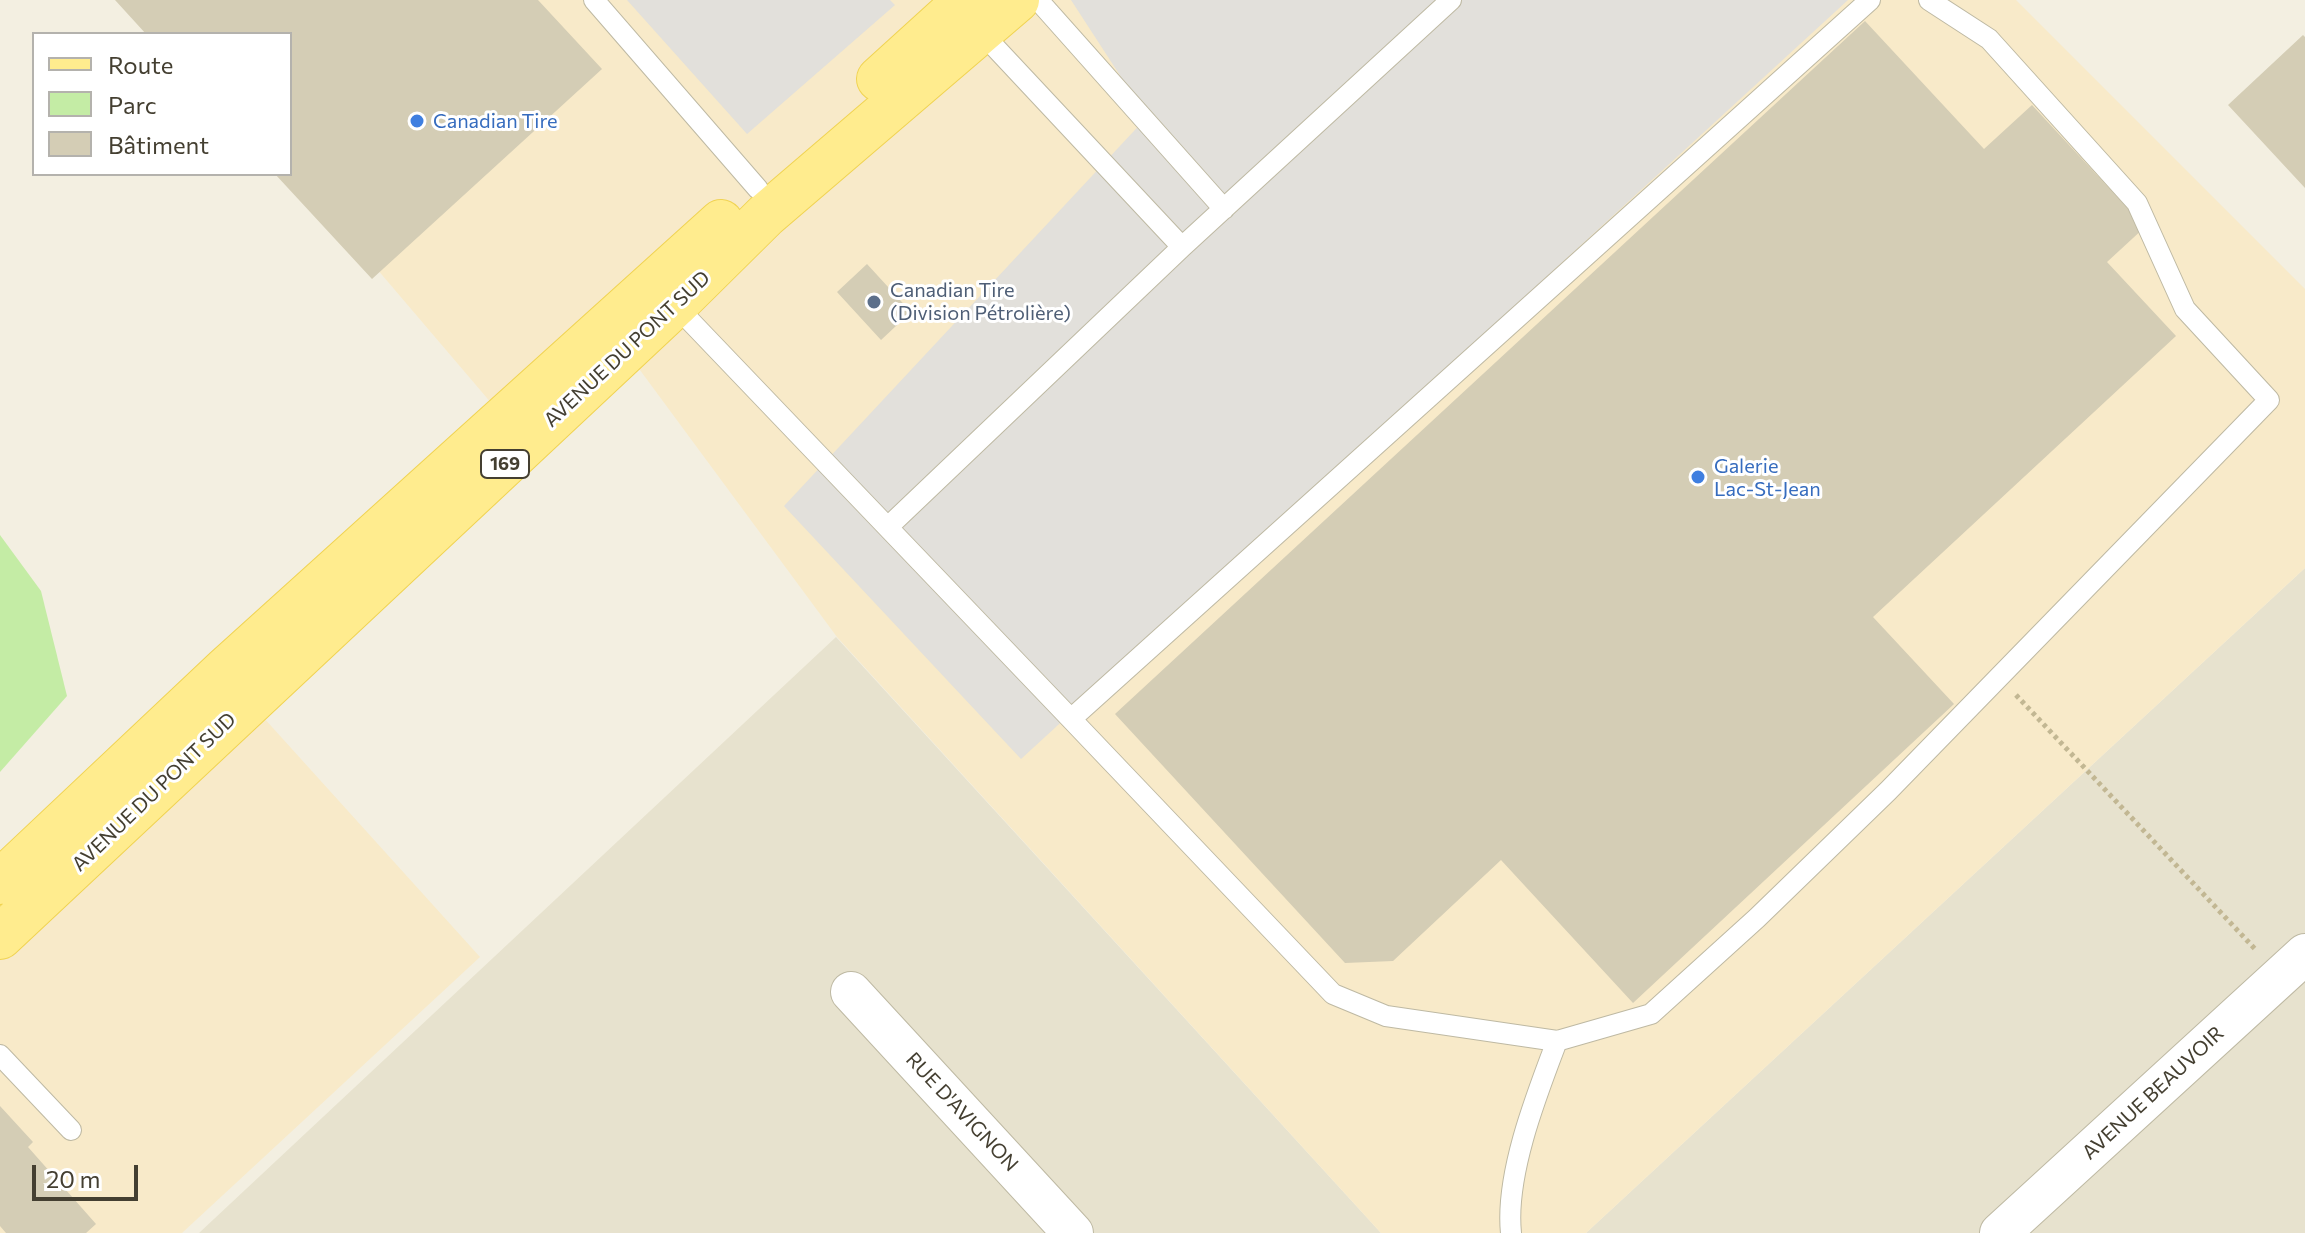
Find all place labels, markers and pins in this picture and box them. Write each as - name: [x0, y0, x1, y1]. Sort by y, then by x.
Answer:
- place label: Canadian Tire: [433, 109, 558, 133]
- marker: Canadian Tire: [408, 112, 426, 130]
- place label: Canadian Tire (Division Pétrolière): [890, 278, 1071, 325]
- marker: Canadian Tire (Division Pétrolière): [865, 293, 883, 311]
- place label: Galerie Lac-St-Jean: [1714, 454, 1821, 501]
- marker: Galerie Lac-St-Jean: [1689, 468, 1707, 486]

